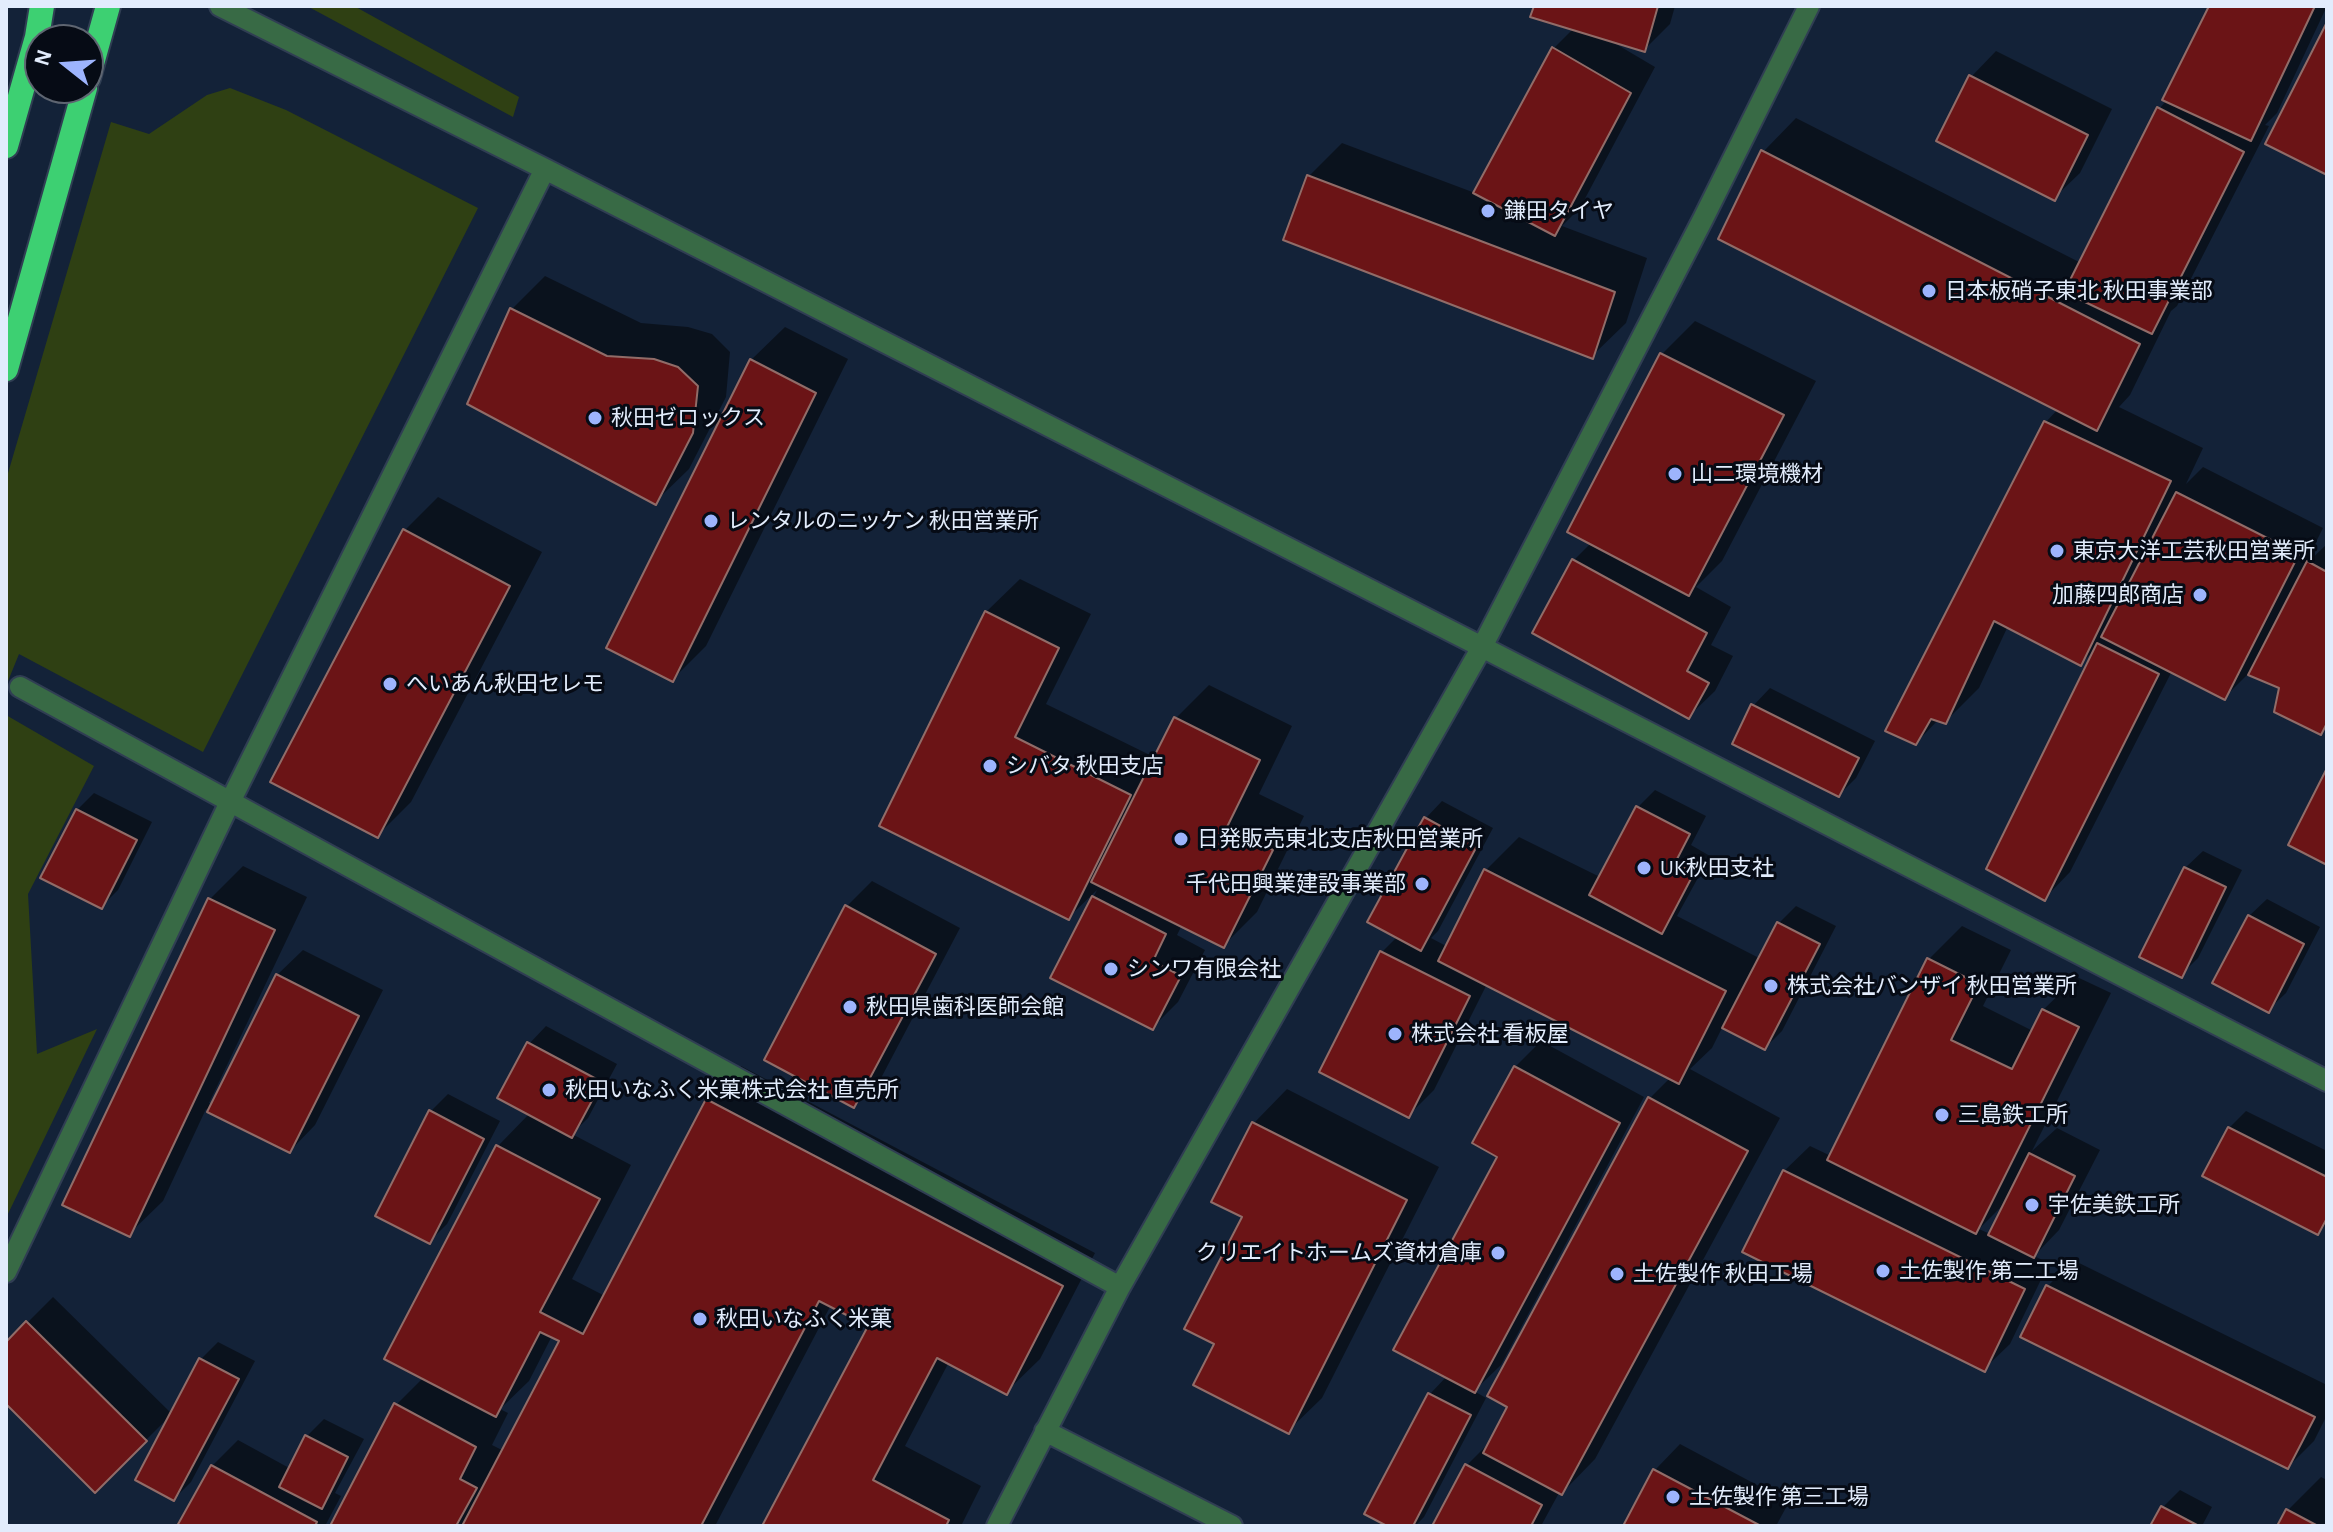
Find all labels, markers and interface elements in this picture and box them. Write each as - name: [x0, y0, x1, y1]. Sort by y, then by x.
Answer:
- north arrow: [24, 24, 104, 104]
- text: N: [30, 47, 56, 68]
- place label: 鎌田タイヤ: [1504, 198, 1614, 224]
- marker: 鎌田タイヤ: [1479, 202, 1497, 220]
- place label: 日本板硝子東北 秋田事業部: [1945, 278, 2213, 304]
- marker: 日本板硝子東北 秋田事業部: [1920, 282, 1938, 300]
- place label: 秋田ゼロックス: [611, 405, 765, 431]
- marker: 秋田ゼロックス: [586, 409, 604, 427]
- place label: 山二環境機材: [1691, 461, 1823, 487]
- marker: 山二環境機材: [1666, 465, 1684, 483]
- place label: レンタルのニッケン 秋田営業所: [727, 508, 1039, 534]
- marker: レンタルのニッケン 秋田営業所: [702, 512, 720, 530]
- place label: 東京大洋工芸秋田営業所: [2073, 538, 2315, 564]
- marker: 東京大洋工芸秋田営業所: [2048, 542, 2066, 560]
- place label: 加藤四郎商店: [2052, 582, 2184, 608]
- marker: 加藤四郎商店: [2191, 586, 2209, 604]
- place label: へいあん秋田セレモ: [406, 671, 604, 697]
- marker: へいあん秋田セレモ: [381, 675, 399, 693]
- place label: シバタ 秋田支店: [1006, 753, 1164, 779]
- marker: シバタ 秋田支店: [981, 757, 999, 775]
- place label: 日発販売東北支店秋田営業所: [1197, 826, 1483, 852]
- marker: 日発販売東北支店秋田営業所: [1172, 830, 1190, 848]
- place label: UK秋田支社: [1660, 855, 1774, 881]
- marker: UK秋田支社: [1635, 859, 1653, 877]
- place label: 千代田興業建設事業部: [1186, 871, 1406, 897]
- marker: 千代田興業建設事業部: [1413, 875, 1431, 893]
- place label: シンワ有限会社: [1127, 956, 1281, 982]
- marker: シンワ有限会社: [1102, 960, 1120, 978]
- place label: 株式会社バンザイ 秋田営業所: [1787, 973, 2077, 999]
- marker: 株式会社バンザイ 秋田営業所: [1762, 977, 1780, 995]
- place label: 秋田県歯科医師会館: [866, 994, 1064, 1020]
- marker: 秋田県歯科医師会館: [841, 998, 859, 1016]
- place label: 株式会社 看板屋: [1411, 1021, 1569, 1047]
- marker: 株式会社 看板屋: [1386, 1025, 1404, 1043]
- place label: 秋田いなふく米菓株式会社 直売所: [565, 1077, 899, 1103]
- marker: 秋田いなふく米菓株式会社 直売所: [540, 1081, 558, 1099]
- place label: 三島鉄工所: [1958, 1102, 2068, 1128]
- marker: 三島鉄工所: [1933, 1106, 1951, 1124]
- place label: 宇佐美鉄工所: [2048, 1192, 2180, 1218]
- marker: 宇佐美鉄工所: [2023, 1196, 2041, 1214]
- place label: クリエイトホームズ資材倉庫: [1196, 1240, 1482, 1266]
- marker: クリエイトホームズ資材倉庫: [1489, 1244, 1507, 1262]
- place label: 土佐製作 第二工場: [1899, 1258, 2079, 1284]
- place label: 土佐製作 秋田工場: [1633, 1261, 1813, 1287]
- marker: 土佐製作 第二工場: [1874, 1262, 1892, 1280]
- marker: 土佐製作 秋田工場: [1608, 1265, 1626, 1283]
- place label: 秋田いなふく米菓: [716, 1306, 892, 1332]
- marker: 秋田いなふく米菓: [691, 1310, 709, 1328]
- place label: 土佐製作 第三工場: [1689, 1484, 1869, 1510]
- marker: 土佐製作 第三工場: [1664, 1488, 1682, 1506]

